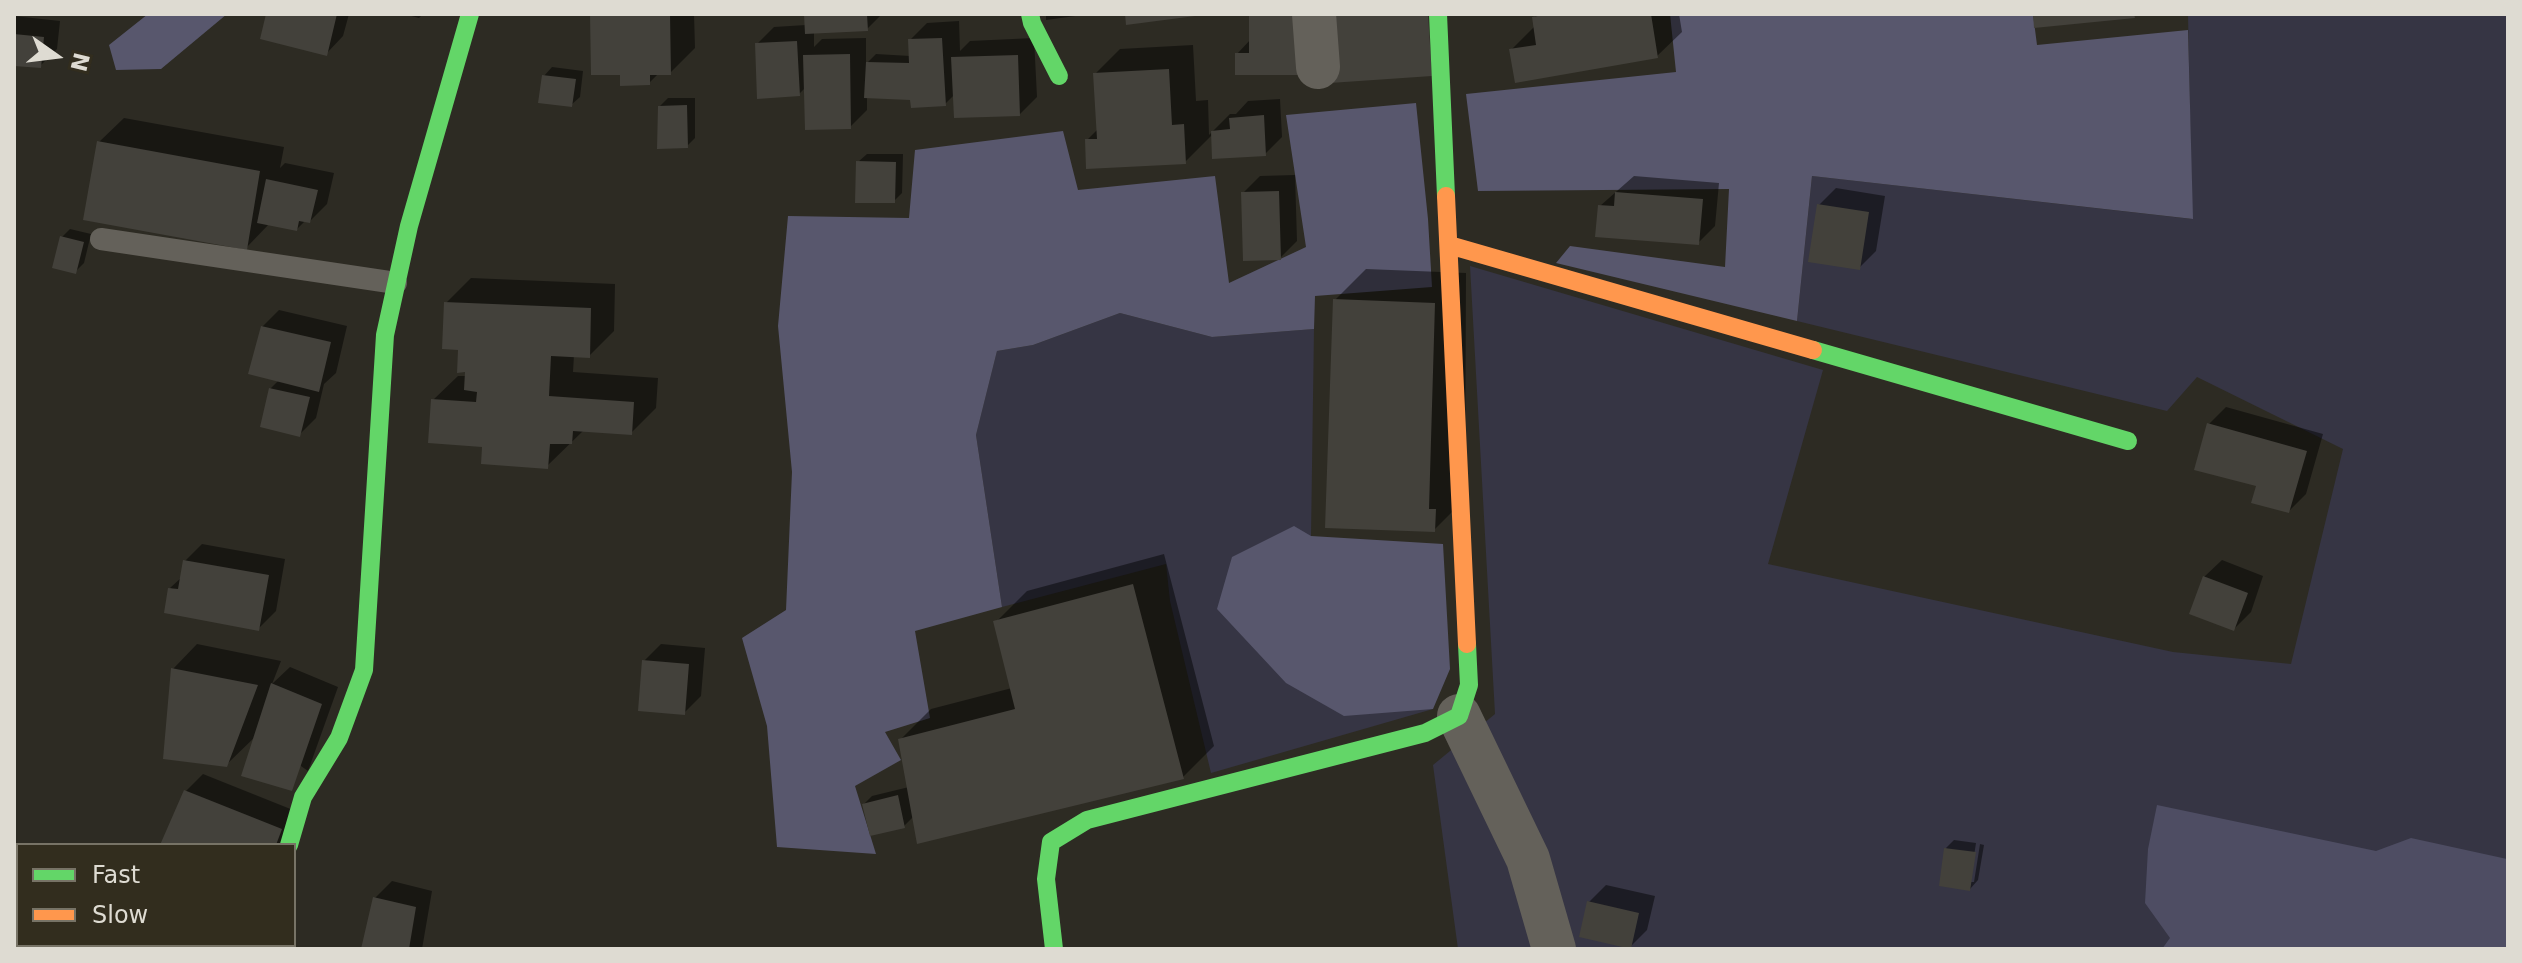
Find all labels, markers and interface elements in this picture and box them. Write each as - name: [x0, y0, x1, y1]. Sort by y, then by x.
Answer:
- north arrow: [16, 16, 96, 96]
- text: N: [65, 50, 94, 74]
- legend: [16, 843, 296, 947]
- text: Fast: [92, 861, 140, 889]
- text: Slow: [92, 901, 148, 929]

